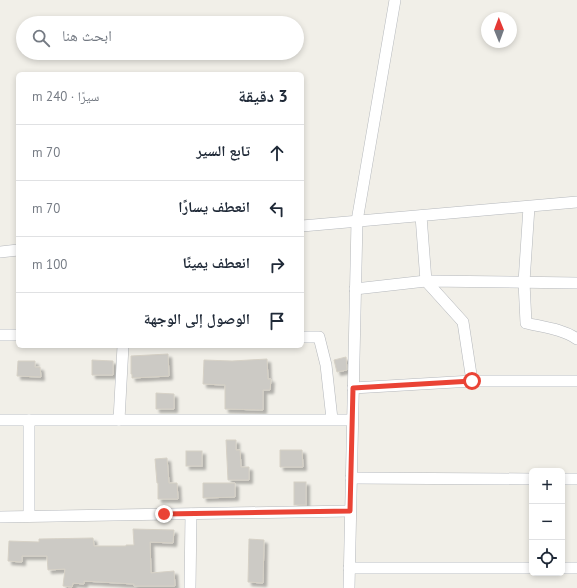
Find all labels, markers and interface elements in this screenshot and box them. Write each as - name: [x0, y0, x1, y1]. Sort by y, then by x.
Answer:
- north arrow: [481, 12, 517, 48]
- search box: [16, 16, 304, 60]
- text: ابحث هنا: [62, 26, 112, 45]
- icon: search: [30, 27, 52, 49]
- text: 3 دقيقة: [238, 85, 288, 107]
- text: سيرًا · 240 m: [32, 88, 99, 105]
- text: تابع السير: [196, 141, 250, 160]
- icon: ahead: [266, 142, 288, 164]
- text: 70 m: [32, 144, 60, 161]
- text: انعطف يسارًا: [178, 197, 250, 216]
- icon: left: [266, 198, 288, 220]
- text: 70 m: [32, 200, 60, 217]
- text: انعطف يمينًا: [183, 253, 250, 272]
- icon: right: [266, 254, 288, 276]
- text: 100 m: [32, 256, 67, 273]
- text: الوصول إلى الوجهة: [144, 309, 250, 328]
- icon: arrive: [266, 310, 288, 332]
- route start: [463, 372, 481, 390]
- map controls: [529, 468, 565, 576]
- button: +: [529, 468, 565, 504]
- button: −: [529, 504, 565, 540]
- route end: [155, 505, 173, 523]
- button: locate: [529, 540, 565, 576]

